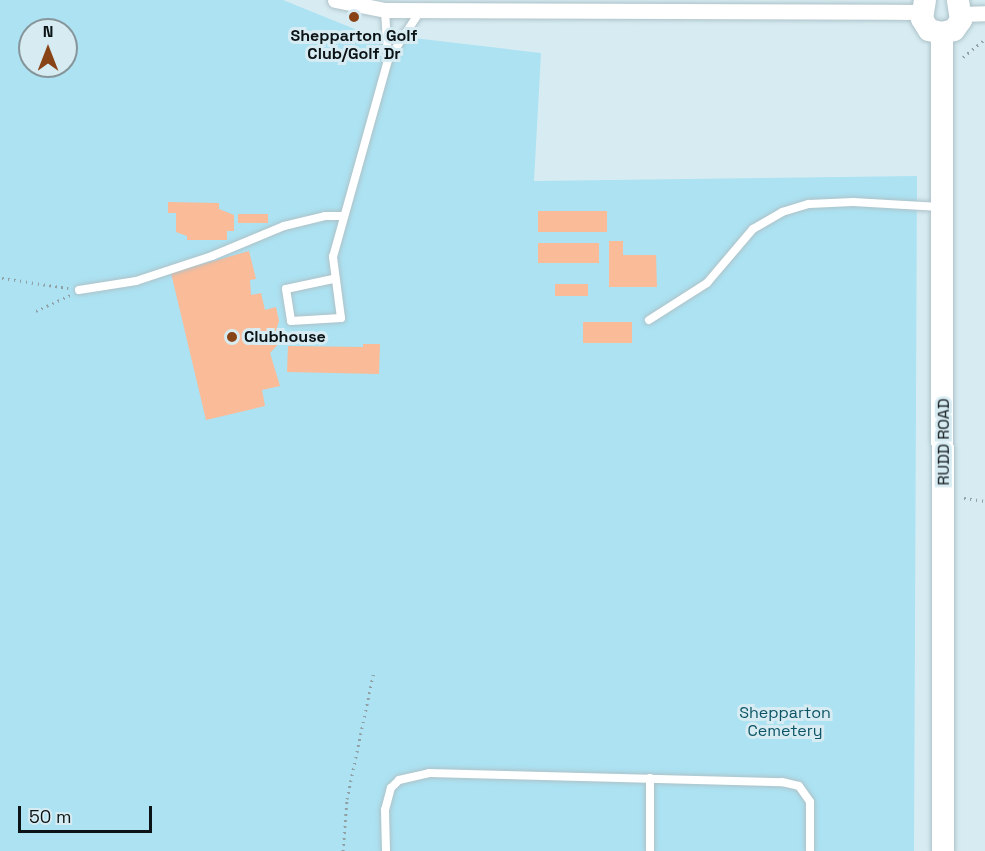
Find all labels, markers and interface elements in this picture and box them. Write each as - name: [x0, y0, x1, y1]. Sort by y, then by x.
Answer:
- marker: Shepparton Golf Club/Golf Dr: [347, 10, 361, 24]
- north arrow: [18, 18, 78, 78]
- text: N: [43, 21, 53, 42]
- place label: Shepparton Golf Club/Golf Dr: [290, 26, 418, 64]
- place label: Clubhouse: [244, 327, 326, 347]
- marker: Clubhouse: [225, 330, 239, 344]
- street label: RUDD ROAD: [934, 398, 954, 486]
- park label: Shepparton Cemetery: [739, 703, 831, 741]
- scale bar: [21, 794, 154, 832]
- text: 50 m: [29, 805, 71, 828]

